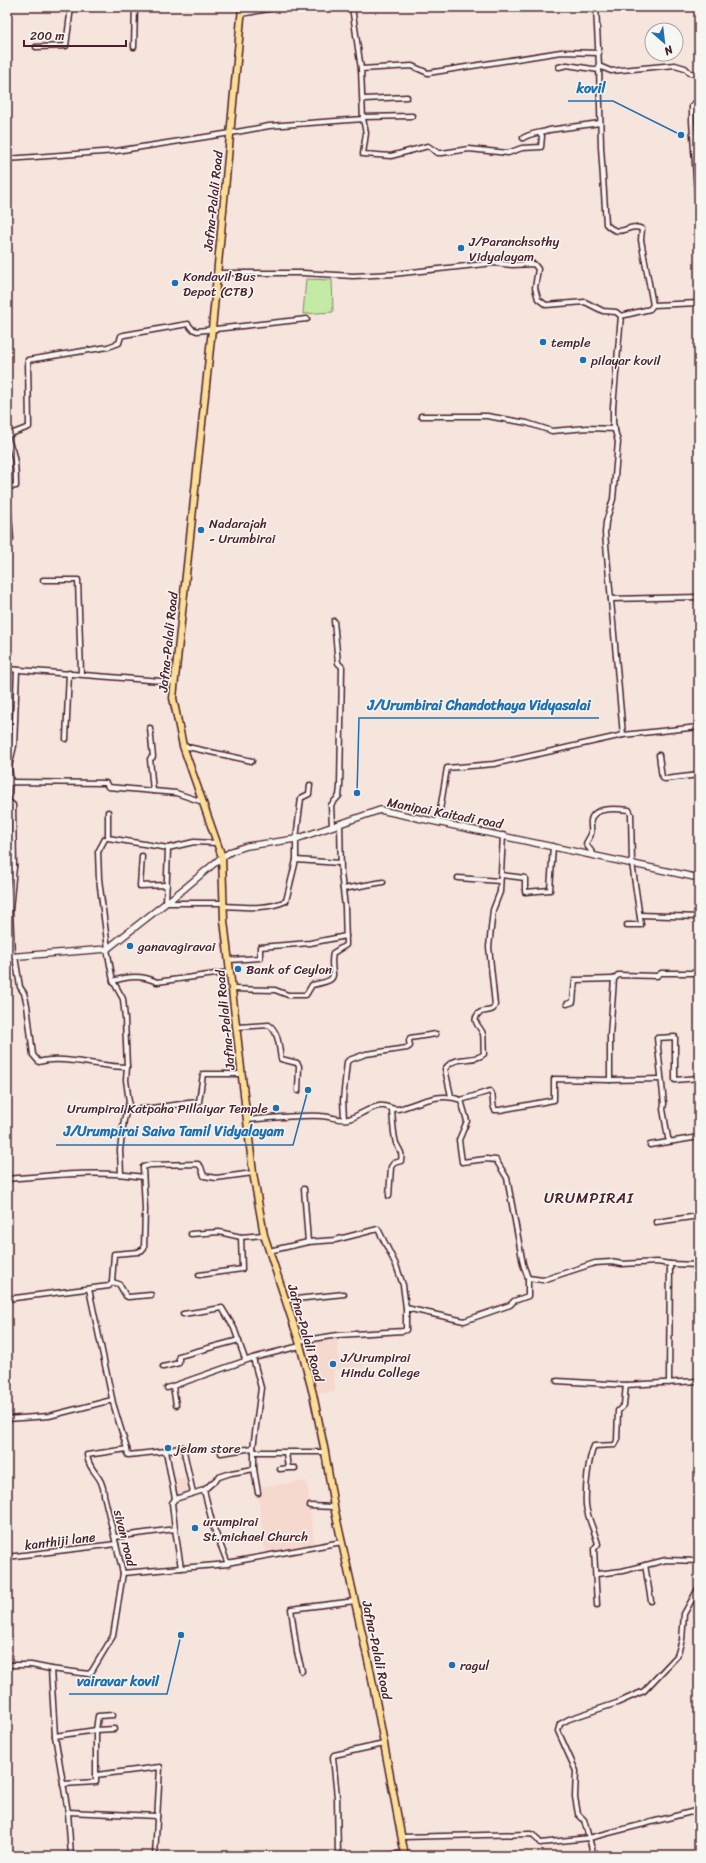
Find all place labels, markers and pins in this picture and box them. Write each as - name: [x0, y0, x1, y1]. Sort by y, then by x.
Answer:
- callout: kovil: [568, 75, 613, 101]
- place label: J/Paranchsothy Vidyalayam: [468, 230, 560, 268]
- marker: J/Paranchsothy Vidyalayam: [456, 243, 466, 253]
- place label: Kondavil Bus Depot (CTB): [183, 265, 256, 303]
- marker: Kondavil Bus Depot (CTB): [170, 278, 180, 288]
- place label: temple: [551, 331, 591, 354]
- marker: temple: [538, 337, 548, 347]
- place label: pilayar kovil: [590, 349, 661, 372]
- marker: pilayar kovil: [578, 355, 588, 365]
- place label: Nadarajah - Urumbirai: [209, 512, 276, 550]
- marker: Nadarajah - Urumbirai: [196, 525, 206, 535]
- callout: J/Urumbirai Chandothaya Vidyasalai: [359, 692, 599, 718]
- place label: ganavagiravai: [137, 935, 216, 958]
- marker: ganavagiravai: [125, 941, 135, 951]
- place label: Bank of Ceylon: [246, 958, 332, 981]
- marker: Bank of Ceylon: [233, 964, 243, 974]
- place label: Urumpirai Katpaha Pillaiyar Temple: [67, 1097, 268, 1120]
- marker: Urumpirai Katpaha Pillaiyar Temple: [271, 1103, 281, 1113]
- callout: J/Urumpirai Saiva Tamil Vidyalayam: [56, 1119, 293, 1145]
- place label: J/Urumpirai Hindu College: [340, 1346, 420, 1384]
- marker: J/Urumpirai Hindu College: [328, 1359, 338, 1369]
- place label: jelam store: [173, 1437, 241, 1460]
- marker: jelam store: [163, 1443, 173, 1453]
- place label: urumpirai St.michael Church: [203, 1510, 308, 1548]
- marker: urumpirai St.michael Church: [190, 1523, 200, 1533]
- place label: ragul: [460, 1654, 489, 1677]
- marker: ragul: [447, 1660, 457, 1670]
- callout: vairavar kovil: [69, 1668, 167, 1694]

